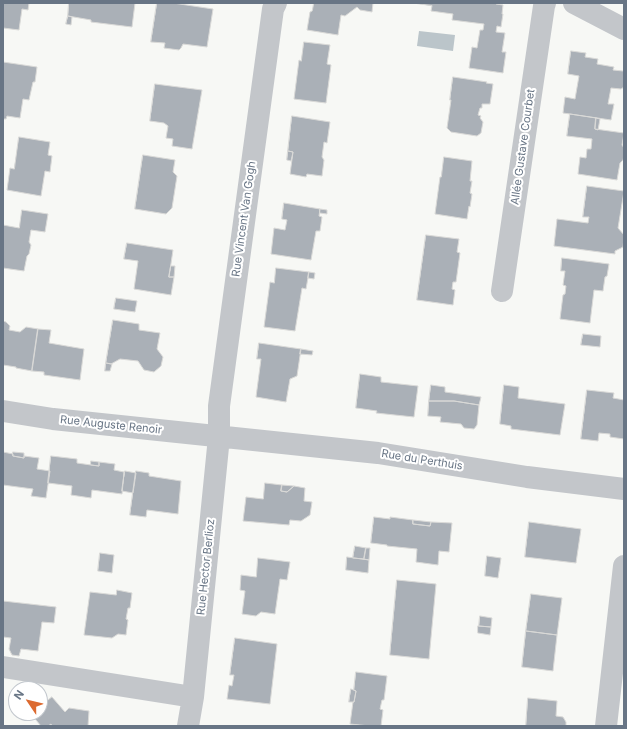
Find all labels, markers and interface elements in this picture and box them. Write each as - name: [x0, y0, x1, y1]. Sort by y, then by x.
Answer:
- street label: Allée Gustave Courbet: [508, 88, 538, 206]
- street label: Rue Vincent Van Gogh: [229, 160, 259, 278]
- street label: Rue Auguste Renoir: [59, 413, 163, 437]
- street label: Rue du Perthuis: [380, 447, 464, 473]
- street label: Rue Hector Berlioz: [194, 518, 218, 616]
- north arrow: [8, 681, 48, 721]
- text: N: [11, 687, 27, 702]

